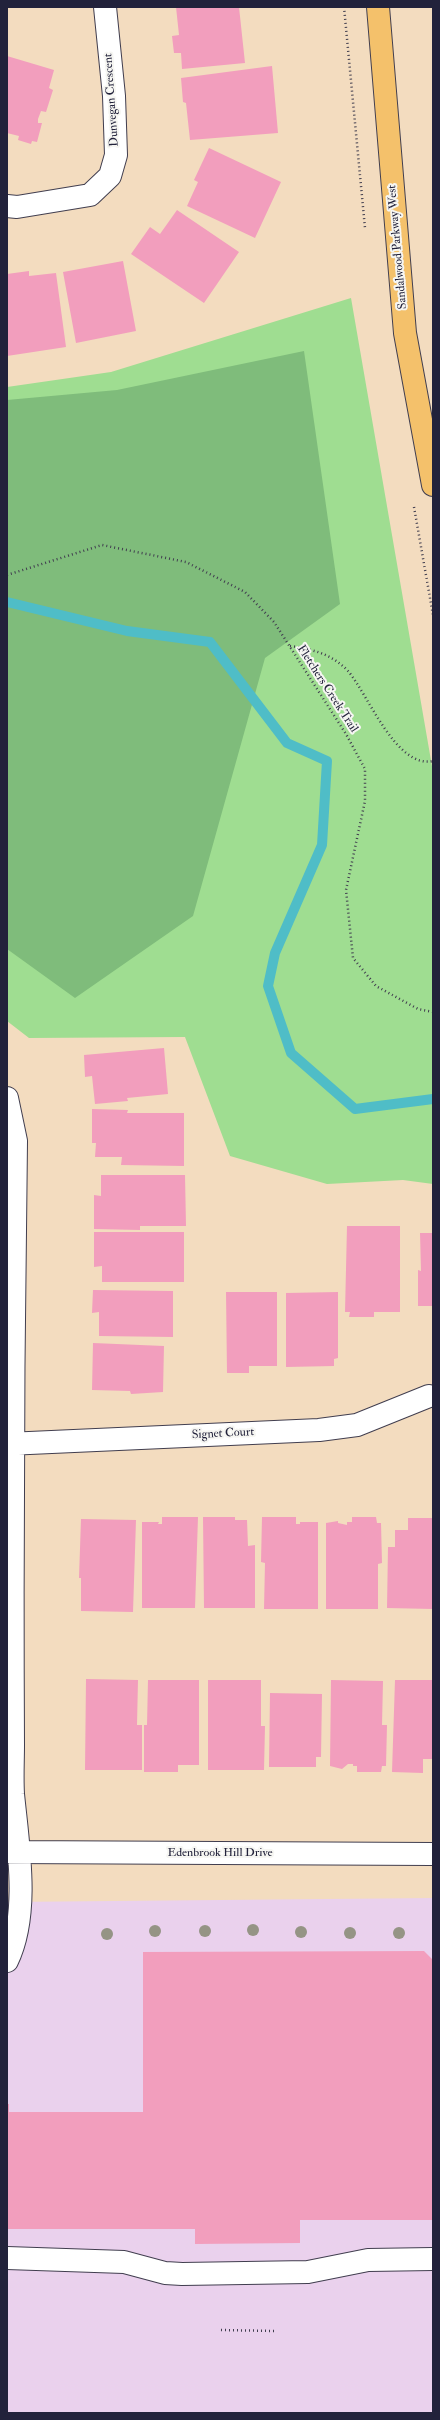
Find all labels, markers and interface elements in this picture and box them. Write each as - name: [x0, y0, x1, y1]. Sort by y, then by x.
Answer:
- street label: Dunvegan Crescent: [102, 53, 122, 147]
- street label: Sandalwood Parkway West: [385, 184, 411, 310]
- street label: Fletchers Creek Trail: [293, 643, 361, 735]
- street label: Signet Court: [191, 1425, 255, 1443]
- street label: Edenbrook Hill Drive: [168, 1846, 272, 1860]

